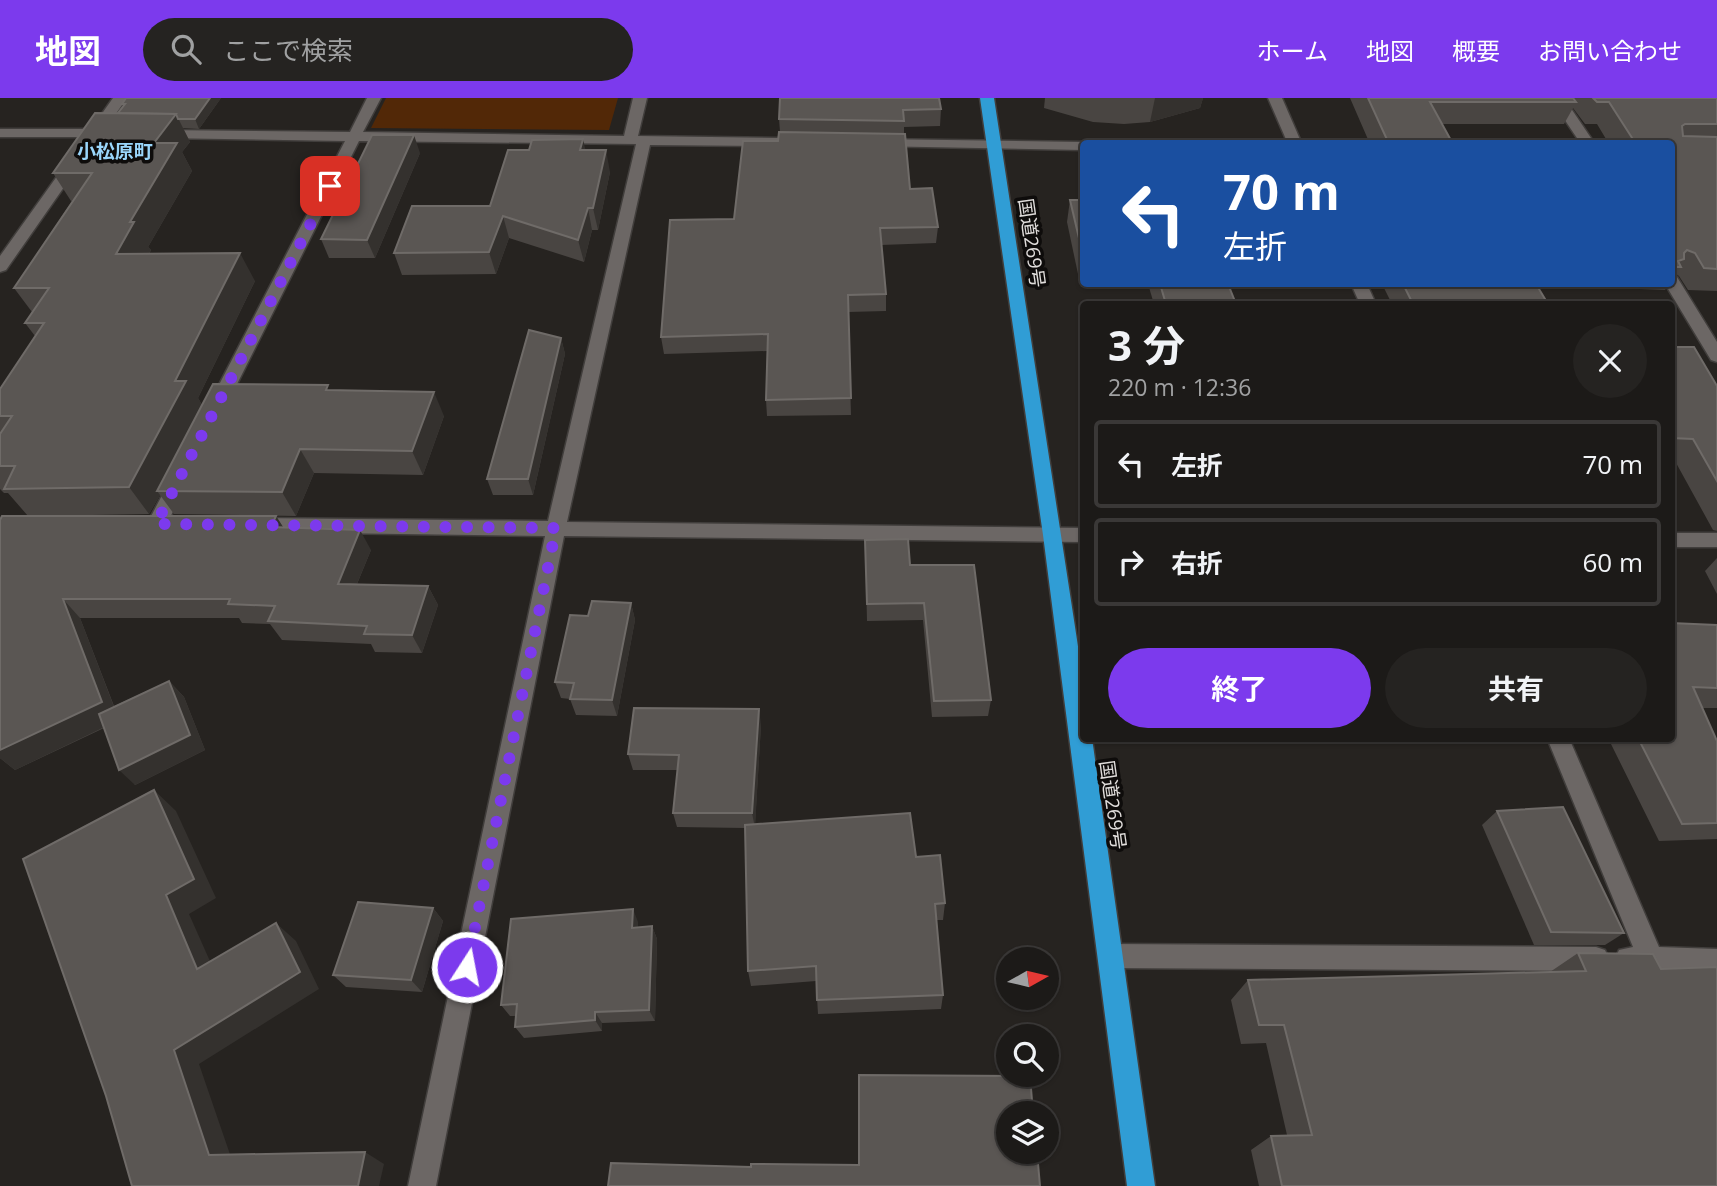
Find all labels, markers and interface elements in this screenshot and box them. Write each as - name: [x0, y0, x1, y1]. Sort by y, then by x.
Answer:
- search box: [143, 18, 633, 81]
- text: 地図: [35, 28, 101, 73]
- icon: search: [167, 30, 205, 68]
- text: ここで検索: [223, 32, 353, 68]
- text: ホーム: [1257, 34, 1328, 67]
- text: 地図: [1366, 34, 1414, 67]
- text: 概要: [1452, 34, 1500, 67]
- text: お問い合わせ: [1538, 34, 1682, 67]
- district label: 小松原町: [77, 138, 153, 164]
- pin: [300, 156, 360, 216]
- text: 70 m: [1223, 158, 1340, 224]
- icon: arrive: [311, 167, 349, 205]
- icon: left: [1108, 168, 1199, 259]
- street label: 国道269号: [1013, 197, 1051, 289]
- text: 左折: [1223, 224, 1287, 267]
- text: 3 分: [1108, 316, 1185, 373]
- button: close: [1573, 324, 1647, 398]
- text: 220 m · 12:36: [1108, 371, 1251, 403]
- icon: left: [1112, 445, 1150, 483]
- text: 70 m: [1582, 446, 1643, 482]
- text: 左折: [1171, 447, 1223, 483]
- icon: right: [1112, 543, 1150, 581]
- text: 60 m: [1582, 544, 1643, 580]
- text: 右折: [1171, 545, 1223, 581]
- button: 終了: [1108, 648, 1371, 728]
- button: 共有: [1385, 648, 1647, 728]
- street label: 国道269号: [1094, 759, 1132, 851]
- position arrow: [430, 930, 504, 1004]
- north arrow: [996, 947, 1059, 1010]
- map controls: [996, 947, 1059, 1164]
- button: search: [996, 1024, 1059, 1087]
- button: layers: [996, 1101, 1059, 1164]

